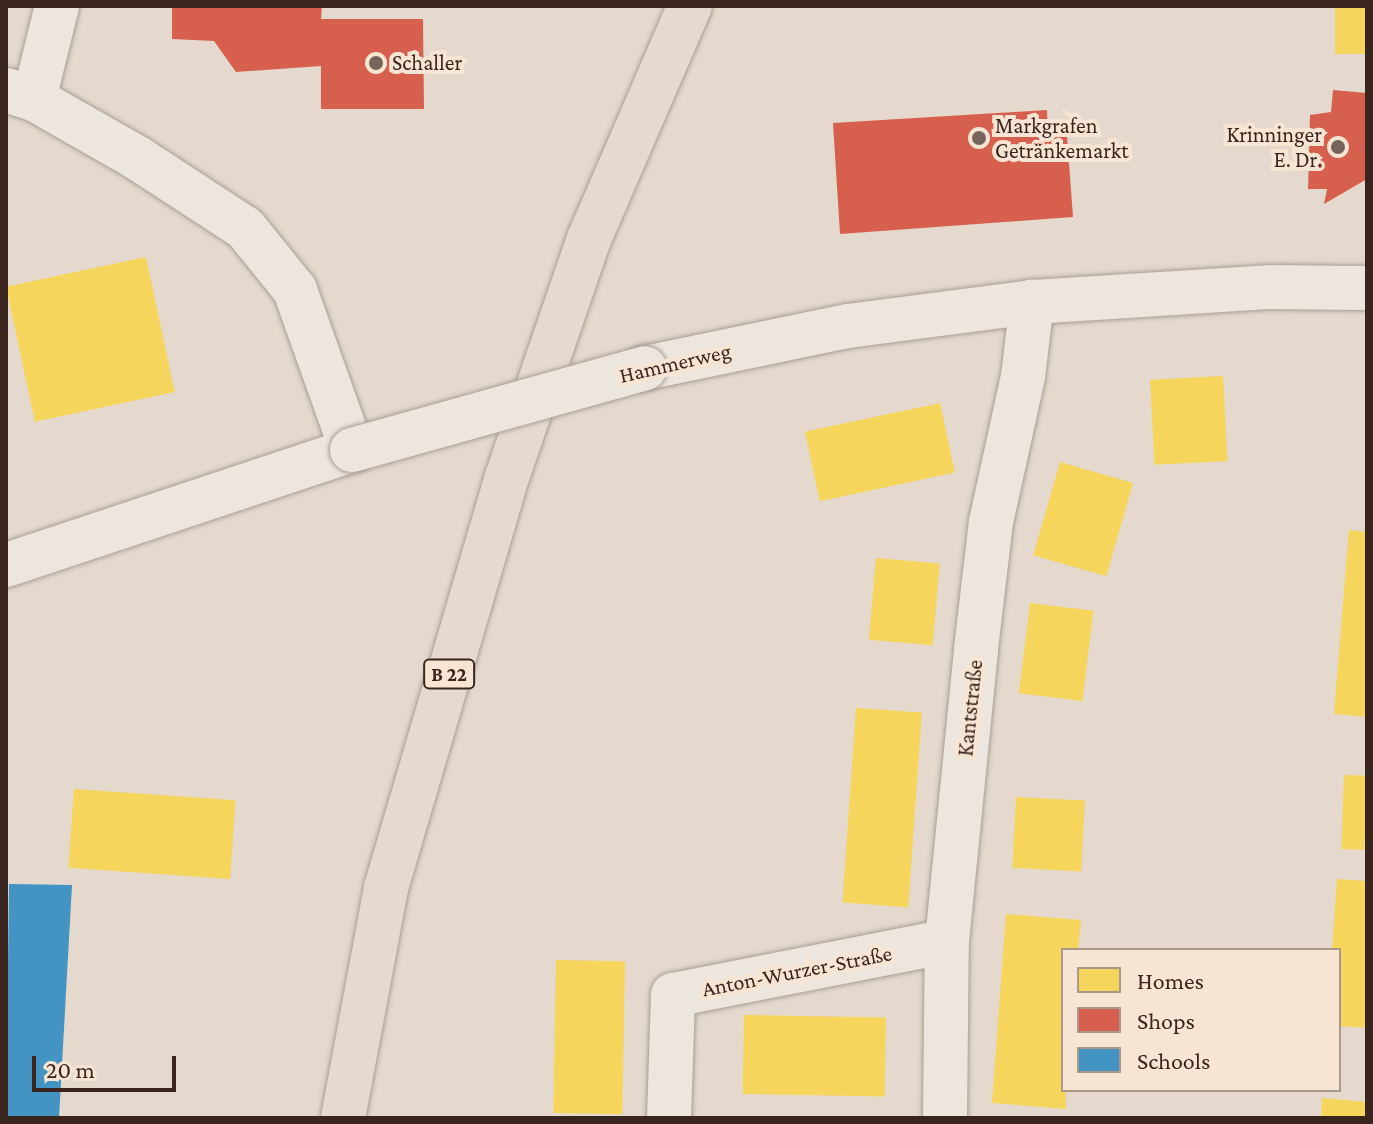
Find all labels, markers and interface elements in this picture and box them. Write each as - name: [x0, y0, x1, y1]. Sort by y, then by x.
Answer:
- place label: Schaller: [392, 50, 462, 76]
- marker: Schaller: [367, 54, 385, 72]
- place label: Markgrafen Getränkemarkt: [995, 112, 1129, 164]
- place label: Krinninger E. Dr.: [1227, 121, 1322, 172]
- marker: Markgrafen Getränkemarkt: [970, 129, 988, 147]
- marker: Krinninger E. Dr.: [1329, 138, 1347, 156]
- street label: Hammerweg: [617, 337, 733, 389]
- road number: B 22: [423, 658, 475, 690]
- street label: Kantstraße: [952, 658, 988, 758]
- street label: Anton-Wurzer-Straße: [700, 940, 894, 1002]
- legend: [1061, 948, 1341, 1092]
- text: Homes: [1137, 967, 1204, 994]
- text: Shops: [1137, 1007, 1195, 1034]
- scale bar: [36, 1040, 180, 1090]
- text: Schools: [1137, 1047, 1211, 1074]
- text: 20 m: [46, 1056, 95, 1083]

